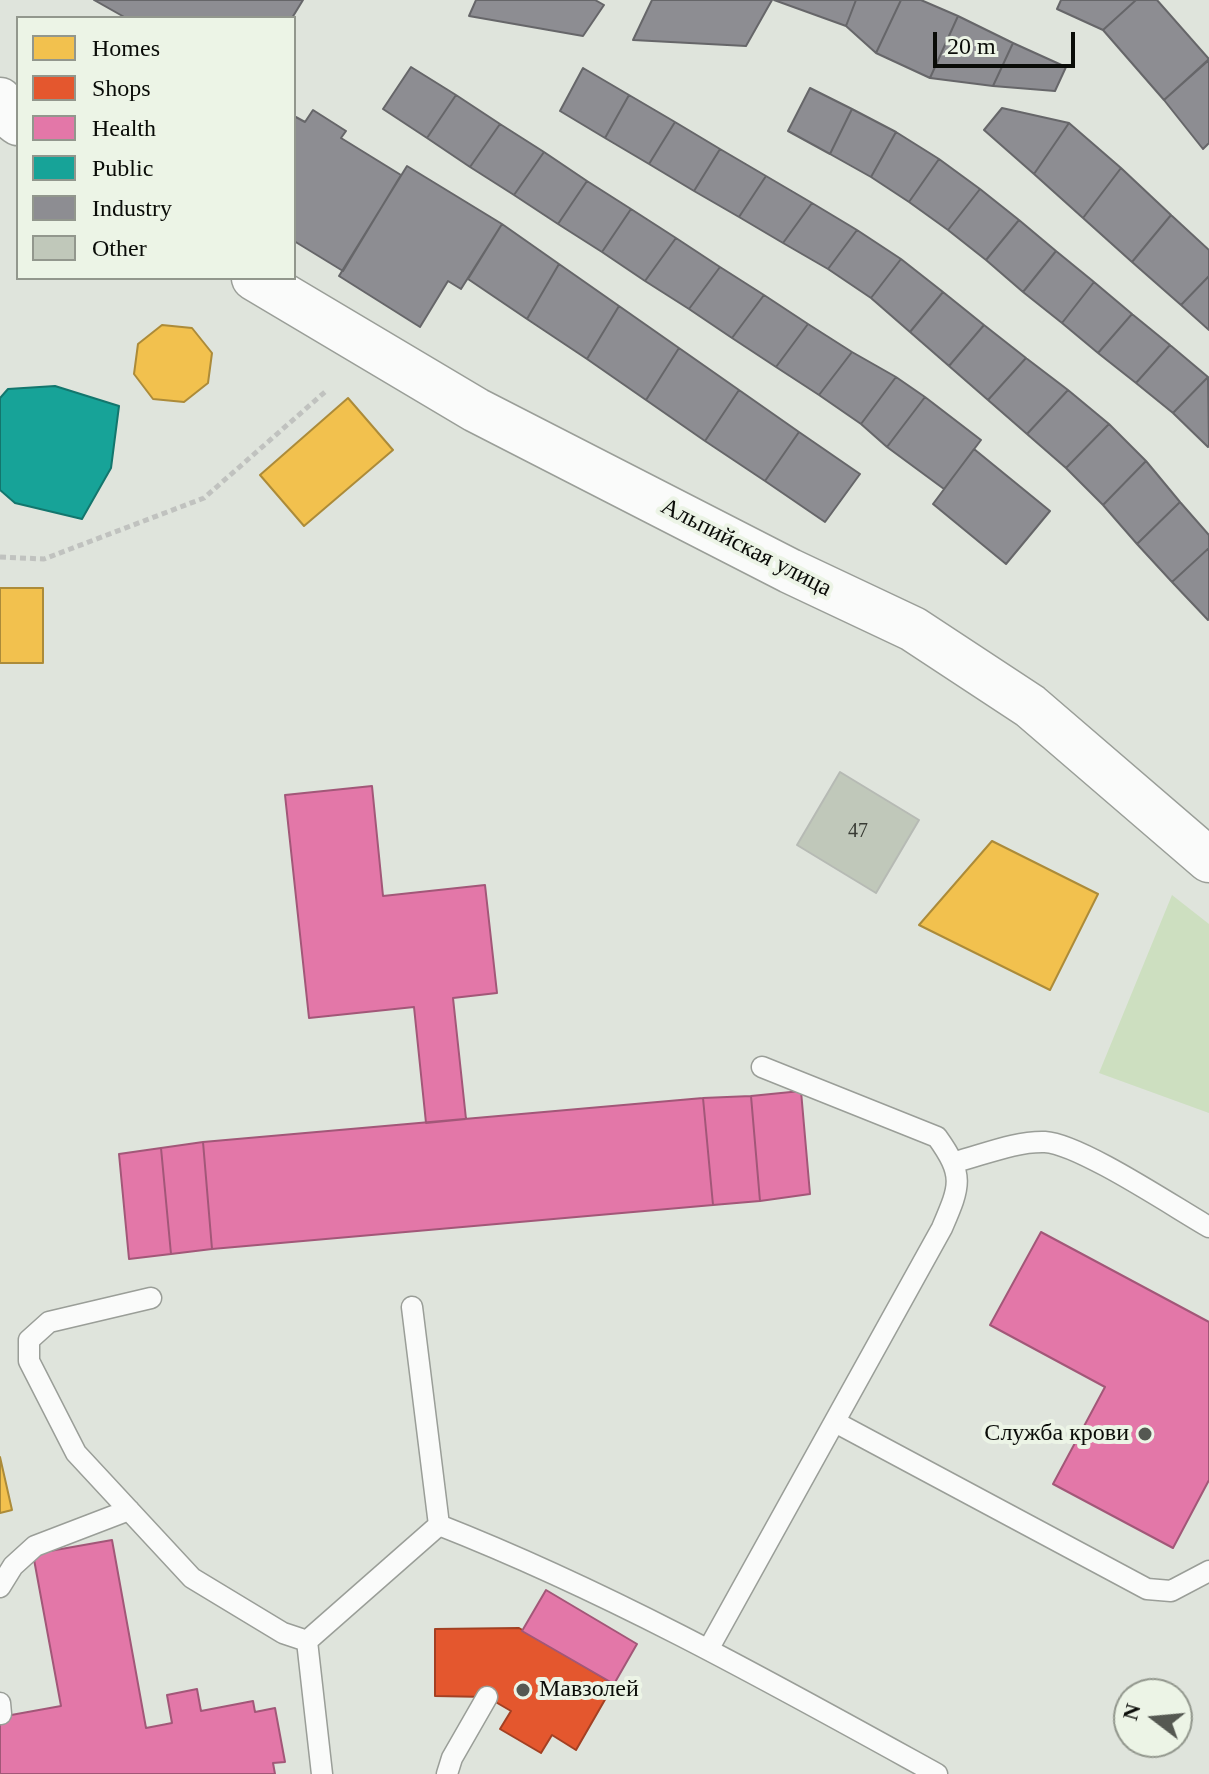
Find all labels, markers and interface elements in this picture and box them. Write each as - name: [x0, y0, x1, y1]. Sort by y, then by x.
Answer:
- legend: [16, 16, 296, 280]
- scale bar: [937, 16, 1079, 66]
- text: 20 m: [947, 33, 996, 59]
- text: Homes: [92, 35, 160, 61]
- text: Shops: [92, 75, 151, 101]
- text: Health: [92, 115, 156, 141]
- text: Public: [92, 155, 153, 181]
- text: Industry: [92, 195, 172, 221]
- text: Other: [92, 235, 147, 261]
- street label: Альпийская улица: [656, 493, 836, 603]
- house number: 47: [848, 820, 868, 844]
- place label: Служба крови: [984, 1420, 1129, 1448]
- marker: Служба крови: [1136, 1425, 1154, 1443]
- place label: Мавзолей: [539, 1676, 639, 1704]
- north arrow: [1113, 1678, 1193, 1758]
- marker: Мавзолей: [514, 1681, 532, 1699]
- text: N: [1117, 1701, 1146, 1723]

